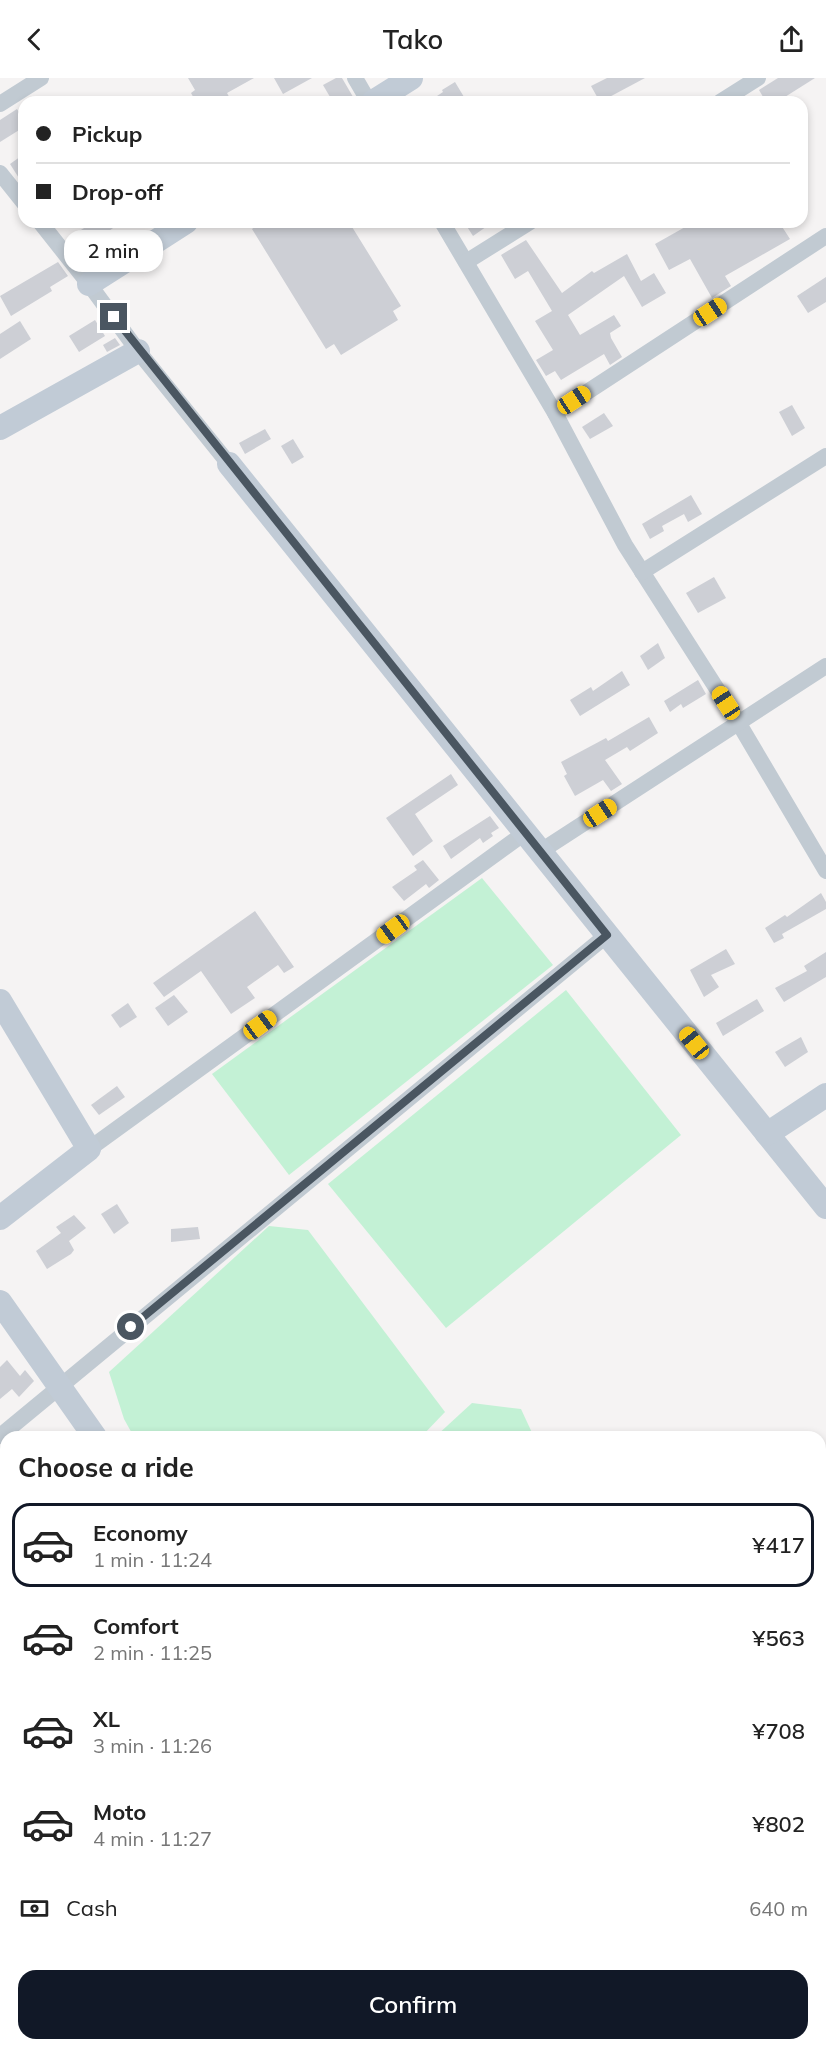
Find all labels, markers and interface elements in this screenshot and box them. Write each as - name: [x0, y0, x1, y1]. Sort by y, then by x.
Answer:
- text: Tako: [383, 22, 443, 56]
- icon: back: [18, 23, 51, 56]
- icon: share: [775, 23, 808, 56]
- text: Pickup: [72, 120, 142, 148]
- text: Drop-off: [72, 178, 163, 206]
- callout: 2 min: [64, 230, 164, 272]
- text: 2 min: [88, 238, 139, 263]
- car: [690, 295, 730, 329]
- route end: [100, 303, 127, 330]
- car: [554, 383, 594, 417]
- car: [709, 683, 743, 723]
- car: [580, 796, 620, 830]
- car: [373, 911, 413, 947]
- car: [240, 1007, 280, 1043]
- car: [676, 1023, 712, 1063]
- route start: [117, 1313, 144, 1340]
- text: Choose a ride: [18, 1450, 194, 1484]
- icon: car: [21, 1518, 75, 1572]
- text: Economy: [93, 1519, 188, 1547]
- text: ¥417: [752, 1531, 805, 1559]
- text: 1 min · 11:24: [93, 1547, 212, 1572]
- icon: car: [21, 1611, 75, 1665]
- text: Comfort: [93, 1612, 179, 1640]
- text: ¥563: [752, 1624, 805, 1652]
- text: 2 min · 11:25: [93, 1640, 212, 1665]
- icon: car: [21, 1704, 75, 1758]
- text: XL: [93, 1705, 120, 1733]
- text: ¥708: [752, 1717, 805, 1745]
- text: 3 min · 11:26: [93, 1733, 212, 1758]
- icon: car: [21, 1797, 75, 1851]
- text: Moto: [93, 1798, 146, 1826]
- text: ¥802: [752, 1810, 805, 1838]
- text: 4 min · 11:27: [93, 1826, 212, 1851]
- icon: cash: [18, 1892, 51, 1925]
- text: Cash: [66, 1894, 118, 1922]
- text: 640 m: [749, 1896, 808, 1921]
- button: Confirm: [18, 1970, 808, 2039]

